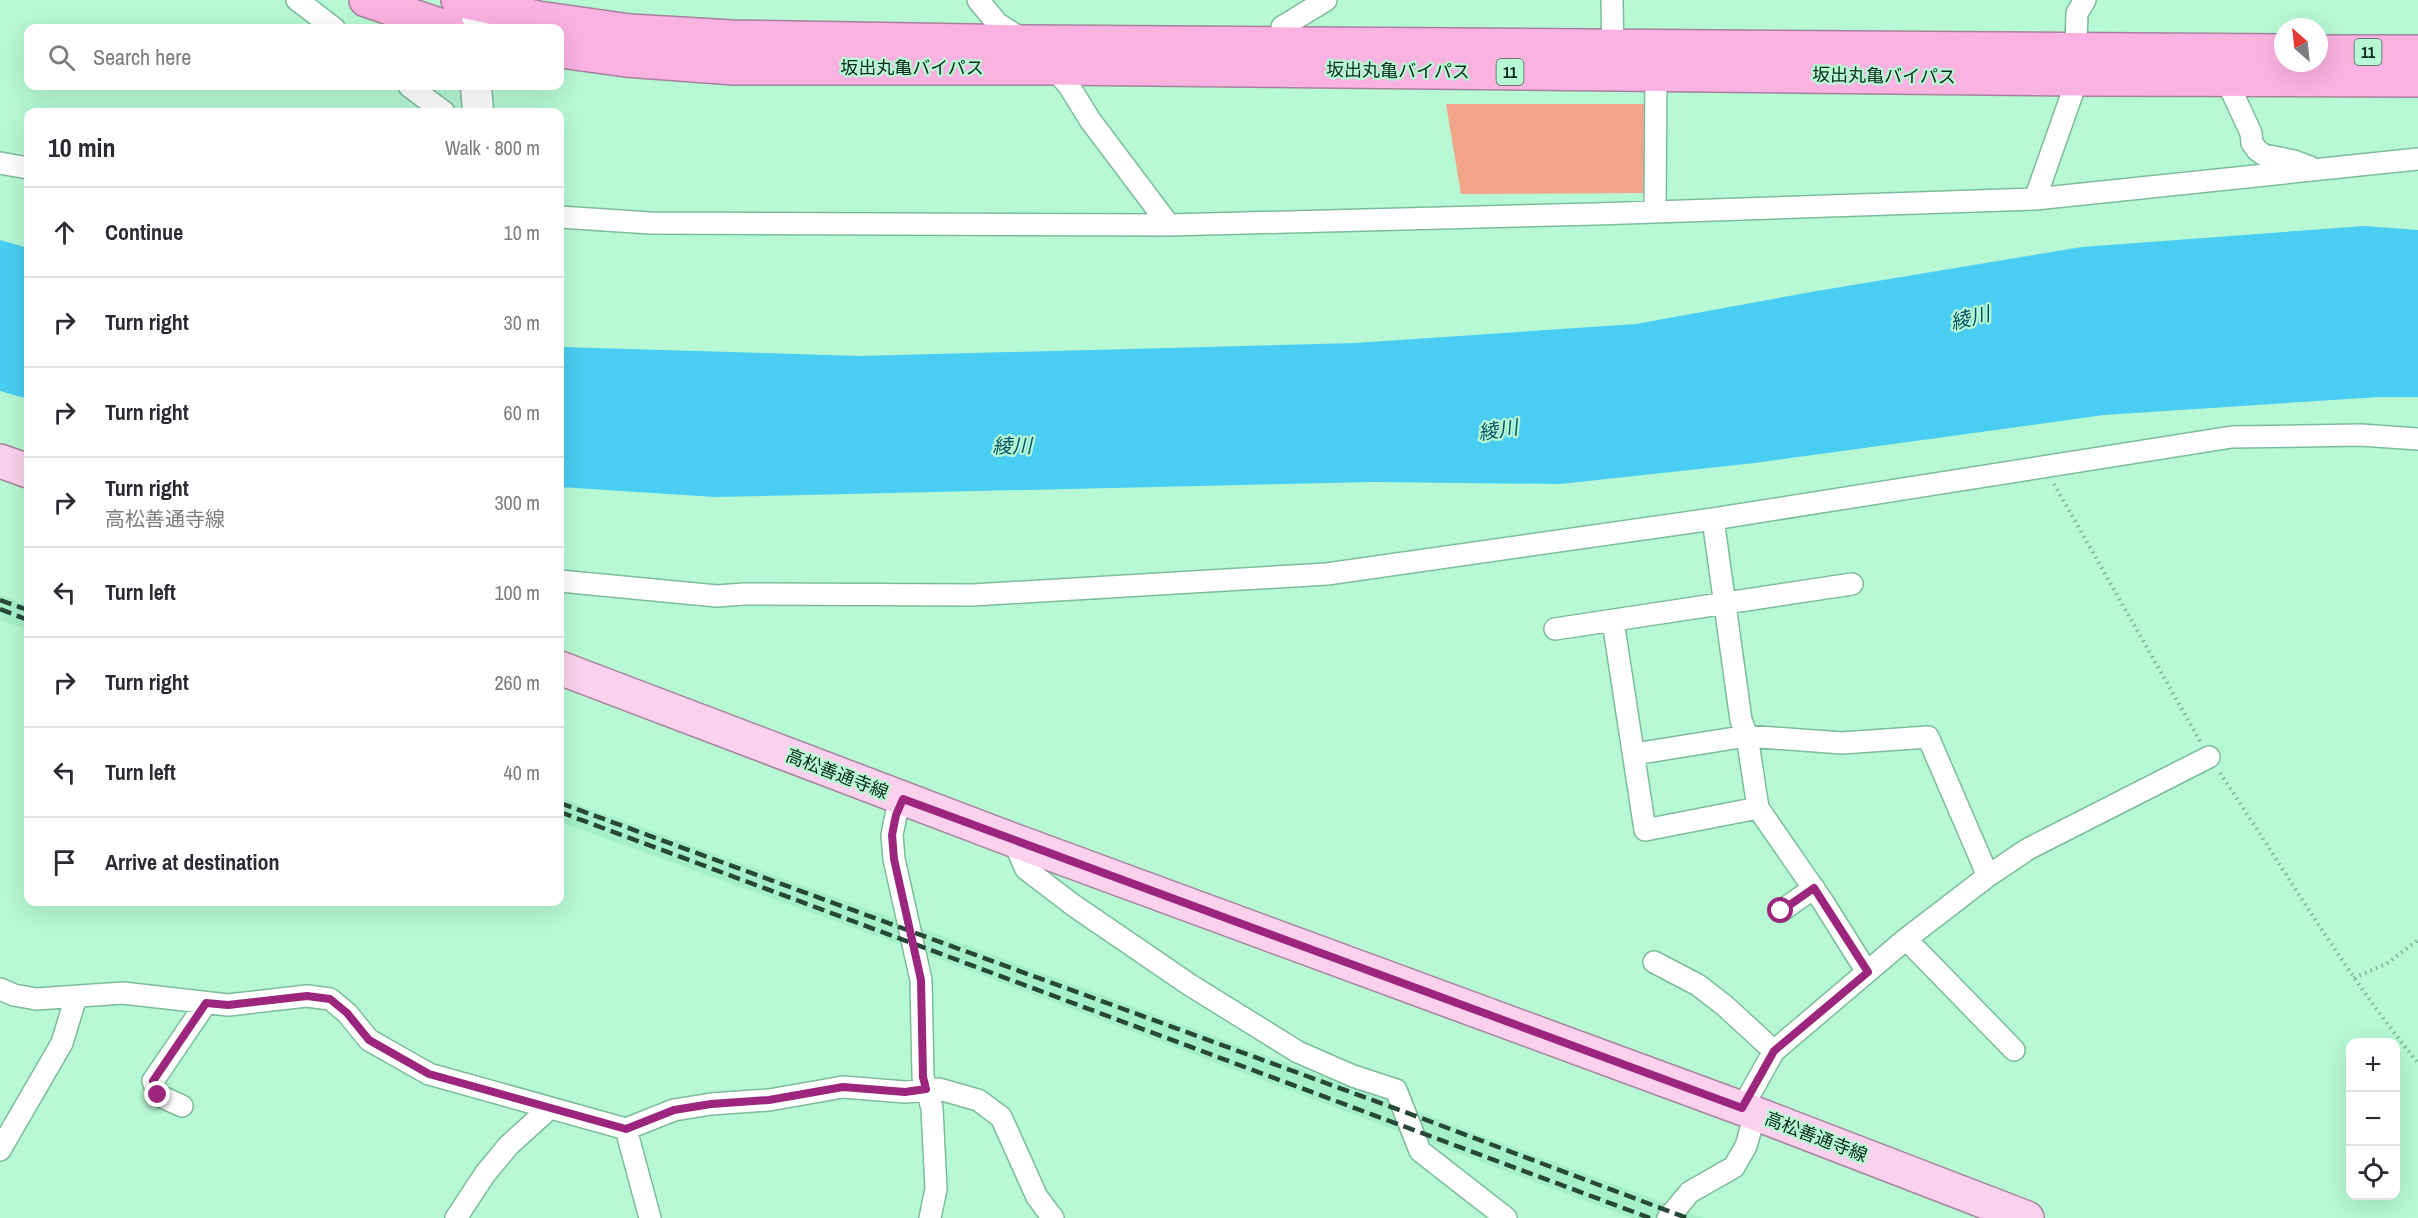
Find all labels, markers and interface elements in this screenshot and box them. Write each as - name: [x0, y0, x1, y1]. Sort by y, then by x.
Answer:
- north arrow: [2274, 18, 2328, 72]
- search box: [24, 24, 564, 90]
- road number: 11: [2354, 39, 2382, 65]
- icon: search: [45, 41, 78, 74]
- text: Search here: [93, 42, 191, 72]
- street label: 坂出丸亀バイパス: [840, 55, 984, 80]
- street label: 坂出丸亀バイパス: [1326, 57, 1470, 84]
- road number: 11: [1496, 59, 1524, 85]
- street label: 坂出丸亀バイパス: [1812, 62, 1956, 89]
- text: 10 min: [48, 130, 116, 165]
- text: Walk · 800 m: [445, 134, 540, 161]
- icon: ahead: [48, 216, 81, 249]
- text: Continue: [105, 217, 183, 247]
- text: 10 m: [504, 219, 540, 246]
- water label: 綾川: [1947, 299, 1994, 335]
- icon: right: [48, 306, 81, 339]
- text: Turn right: [105, 307, 189, 337]
- text: 30 m: [504, 309, 540, 336]
- icon: right: [48, 396, 81, 429]
- text: Turn right: [105, 397, 189, 427]
- text: 60 m: [504, 399, 540, 426]
- water label: 綾川: [1476, 413, 1522, 446]
- water label: 綾川: [992, 432, 1034, 459]
- text: Turn right: [105, 473, 189, 503]
- icon: right: [48, 486, 81, 519]
- text: 300 m: [494, 489, 540, 516]
- text: 高松善通寺線: [105, 505, 225, 532]
- icon: left: [48, 576, 81, 609]
- text: Turn left: [105, 577, 176, 607]
- text: 100 m: [494, 579, 540, 606]
- icon: right: [48, 666, 81, 699]
- text: Turn right: [105, 667, 189, 697]
- text: 260 m: [494, 669, 540, 696]
- street label: 高松善通寺線: [782, 743, 892, 805]
- icon: left: [48, 756, 81, 789]
- text: Turn left: [105, 757, 176, 787]
- text: 40 m: [504, 759, 540, 786]
- icon: arrive: [48, 846, 81, 879]
- text: Arrive at destination: [105, 847, 279, 877]
- route start: [1767, 897, 1793, 923]
- map controls: [2346, 1038, 2400, 1200]
- button: +: [2346, 1038, 2400, 1092]
- route end: [144, 1081, 170, 1107]
- button: −: [2346, 1092, 2400, 1146]
- street label: 高松善通寺線: [1761, 1106, 1871, 1168]
- button: locate: [2346, 1146, 2400, 1200]

